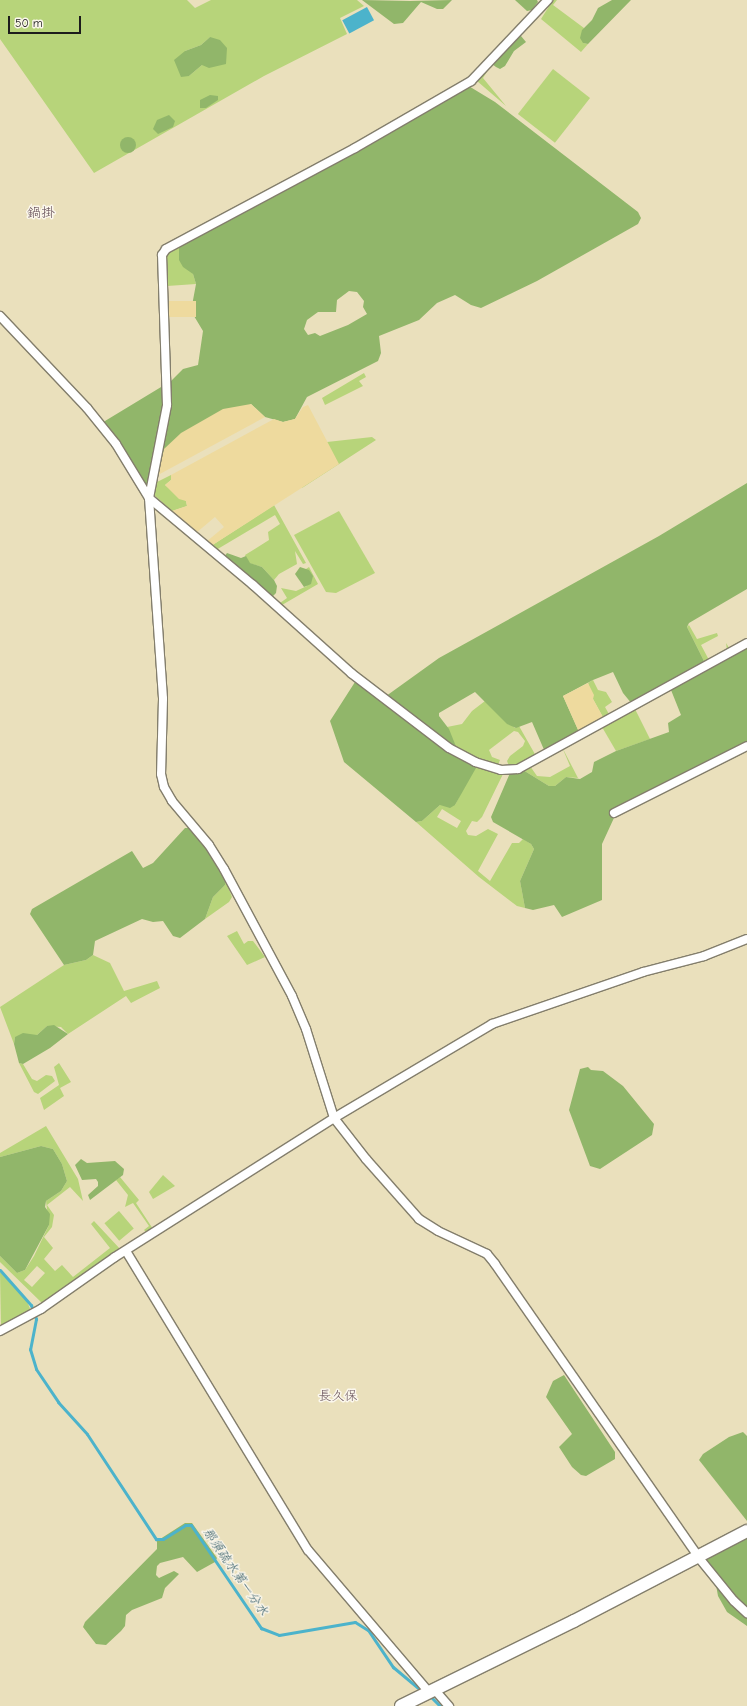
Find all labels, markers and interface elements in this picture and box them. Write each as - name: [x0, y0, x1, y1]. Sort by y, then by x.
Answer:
- scale bar: [10, 8, 83, 34]
- text: 50 m: [15, 16, 43, 30]
- district label: 鍋掛: [27, 205, 55, 221]
- district label: 長久保: [319, 1388, 357, 1404]
- water label: 那須疏水第一分水: [199, 1525, 271, 1619]

